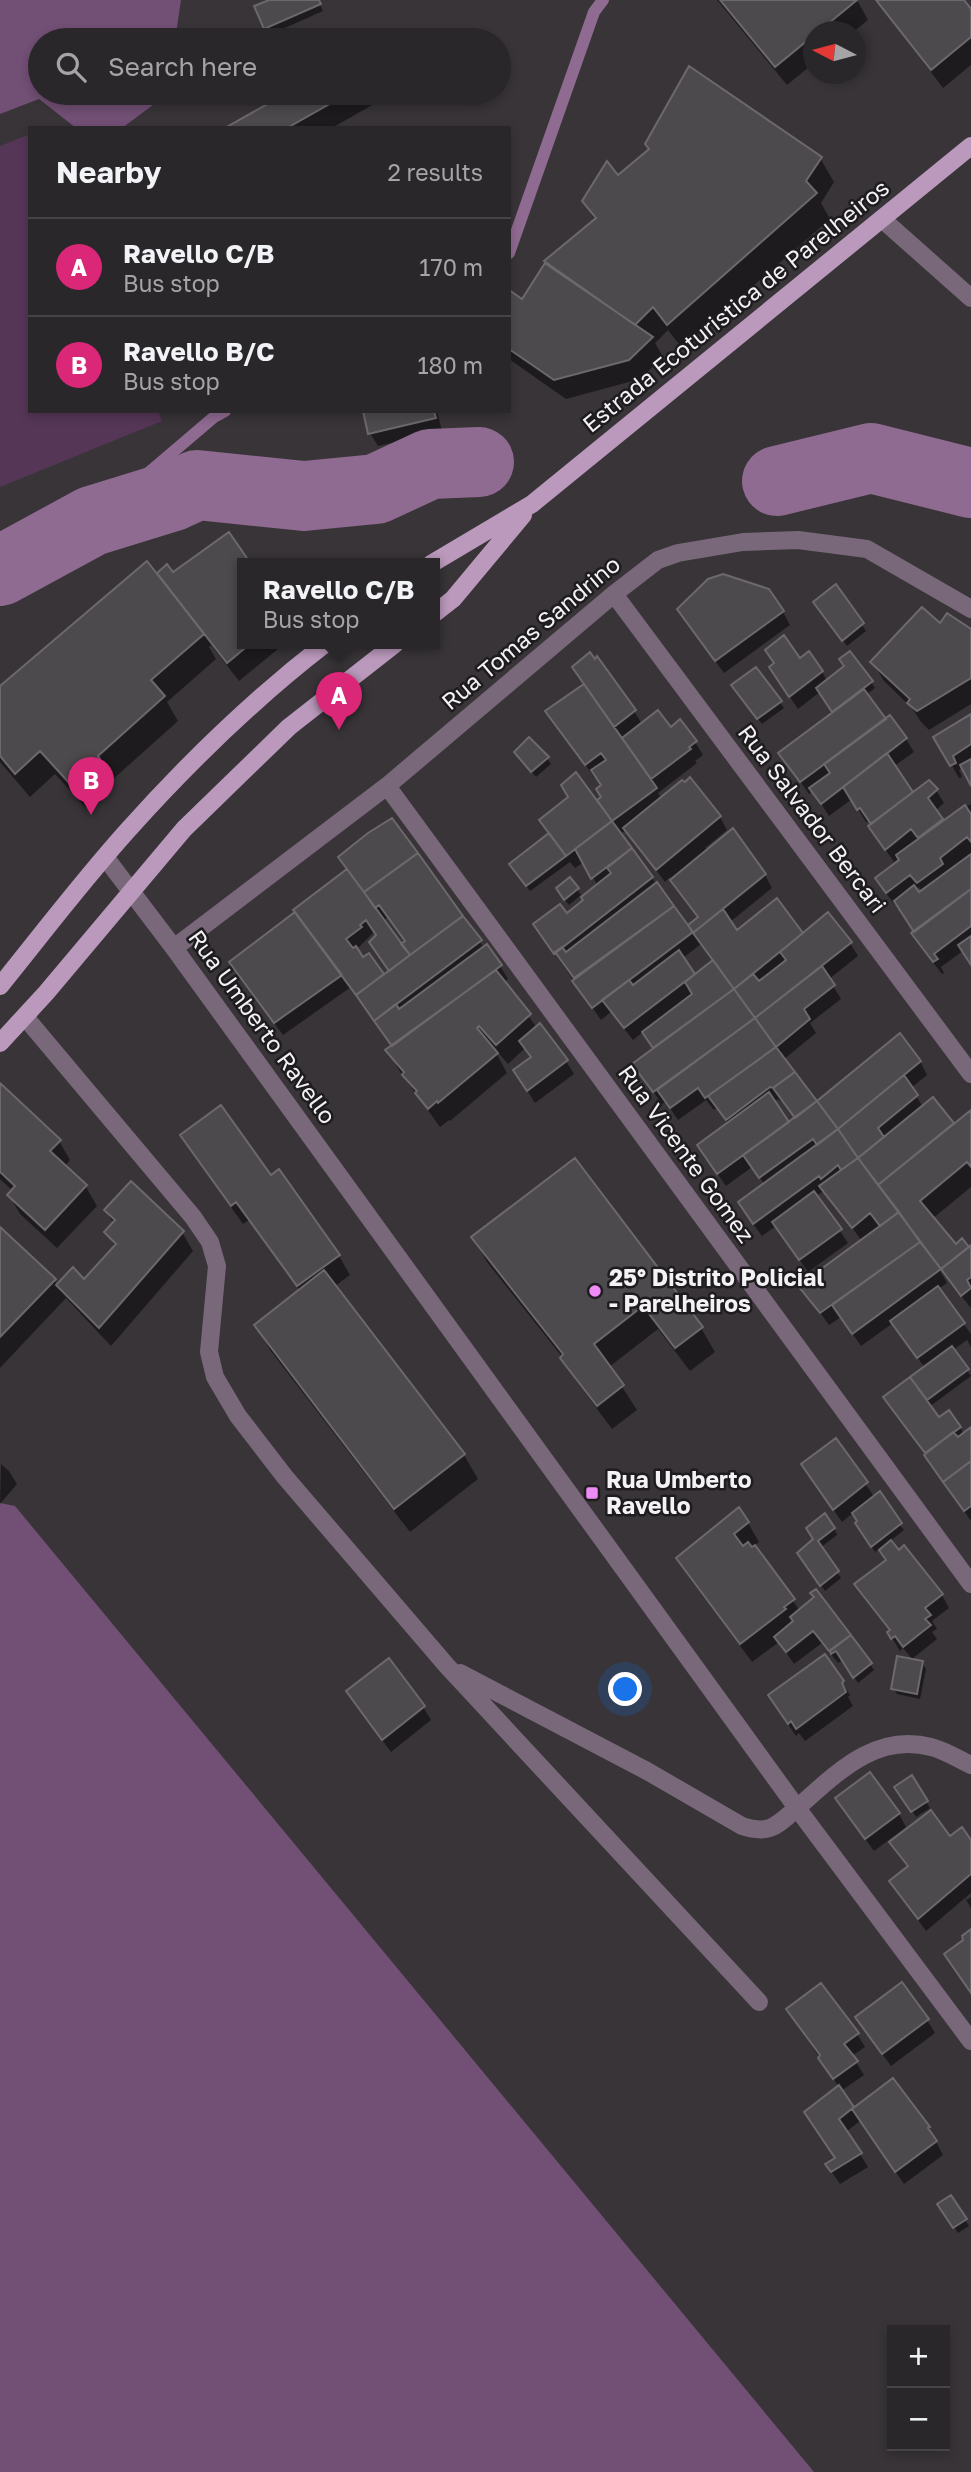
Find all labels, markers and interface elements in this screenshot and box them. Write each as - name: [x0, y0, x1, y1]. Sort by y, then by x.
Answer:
- north arrow: [803, 21, 866, 84]
- search box: [28, 28, 511, 105]
- icon: search: [52, 48, 90, 86]
- text: Search here: [108, 51, 257, 82]
- text: Nearby: [56, 154, 161, 190]
- text: 2 results: [387, 158, 483, 186]
- street label: Estrada Ecoturistica de Parelheiros: [577, 173, 894, 438]
- text: Ravello C/B: [123, 238, 274, 269]
- text: A: [71, 253, 87, 281]
- text: 170 m: [419, 253, 483, 281]
- text: Bus stop: [123, 269, 220, 297]
- text: Ravello B/C: [123, 336, 274, 367]
- text: B: [71, 351, 87, 379]
- text: 180 m: [417, 351, 483, 379]
- text: Bus stop: [123, 367, 220, 395]
- street label: Rua Tomas Sandrino: [435, 549, 625, 715]
- popup: [237, 558, 440, 649]
- text: Ravello C/B: [263, 574, 414, 605]
- text: Bus stop: [263, 605, 359, 633]
- pin: A: [316, 672, 362, 730]
- street label: Rua Salvador Bercari: [733, 719, 893, 918]
- pin: B: [68, 757, 114, 815]
- street label: Rua Umberto Ravello: [183, 924, 343, 1129]
- street label: Rua Vicente Gomez: [613, 1059, 761, 1248]
- place label: 25° Distrito Policial - Parelheiros: [609, 1263, 824, 1317]
- marker: 25° Distrito Policial - Parelheiros: [587, 1283, 603, 1299]
- place label: Rua Umberto Ravello: [606, 1465, 752, 1519]
- marker: Rua Umberto Ravello: [584, 1485, 600, 1501]
- your location: [608, 1672, 642, 1706]
- map controls: [887, 2325, 950, 2451]
- button: +: [887, 2325, 950, 2388]
- button: −: [887, 2388, 950, 2451]

